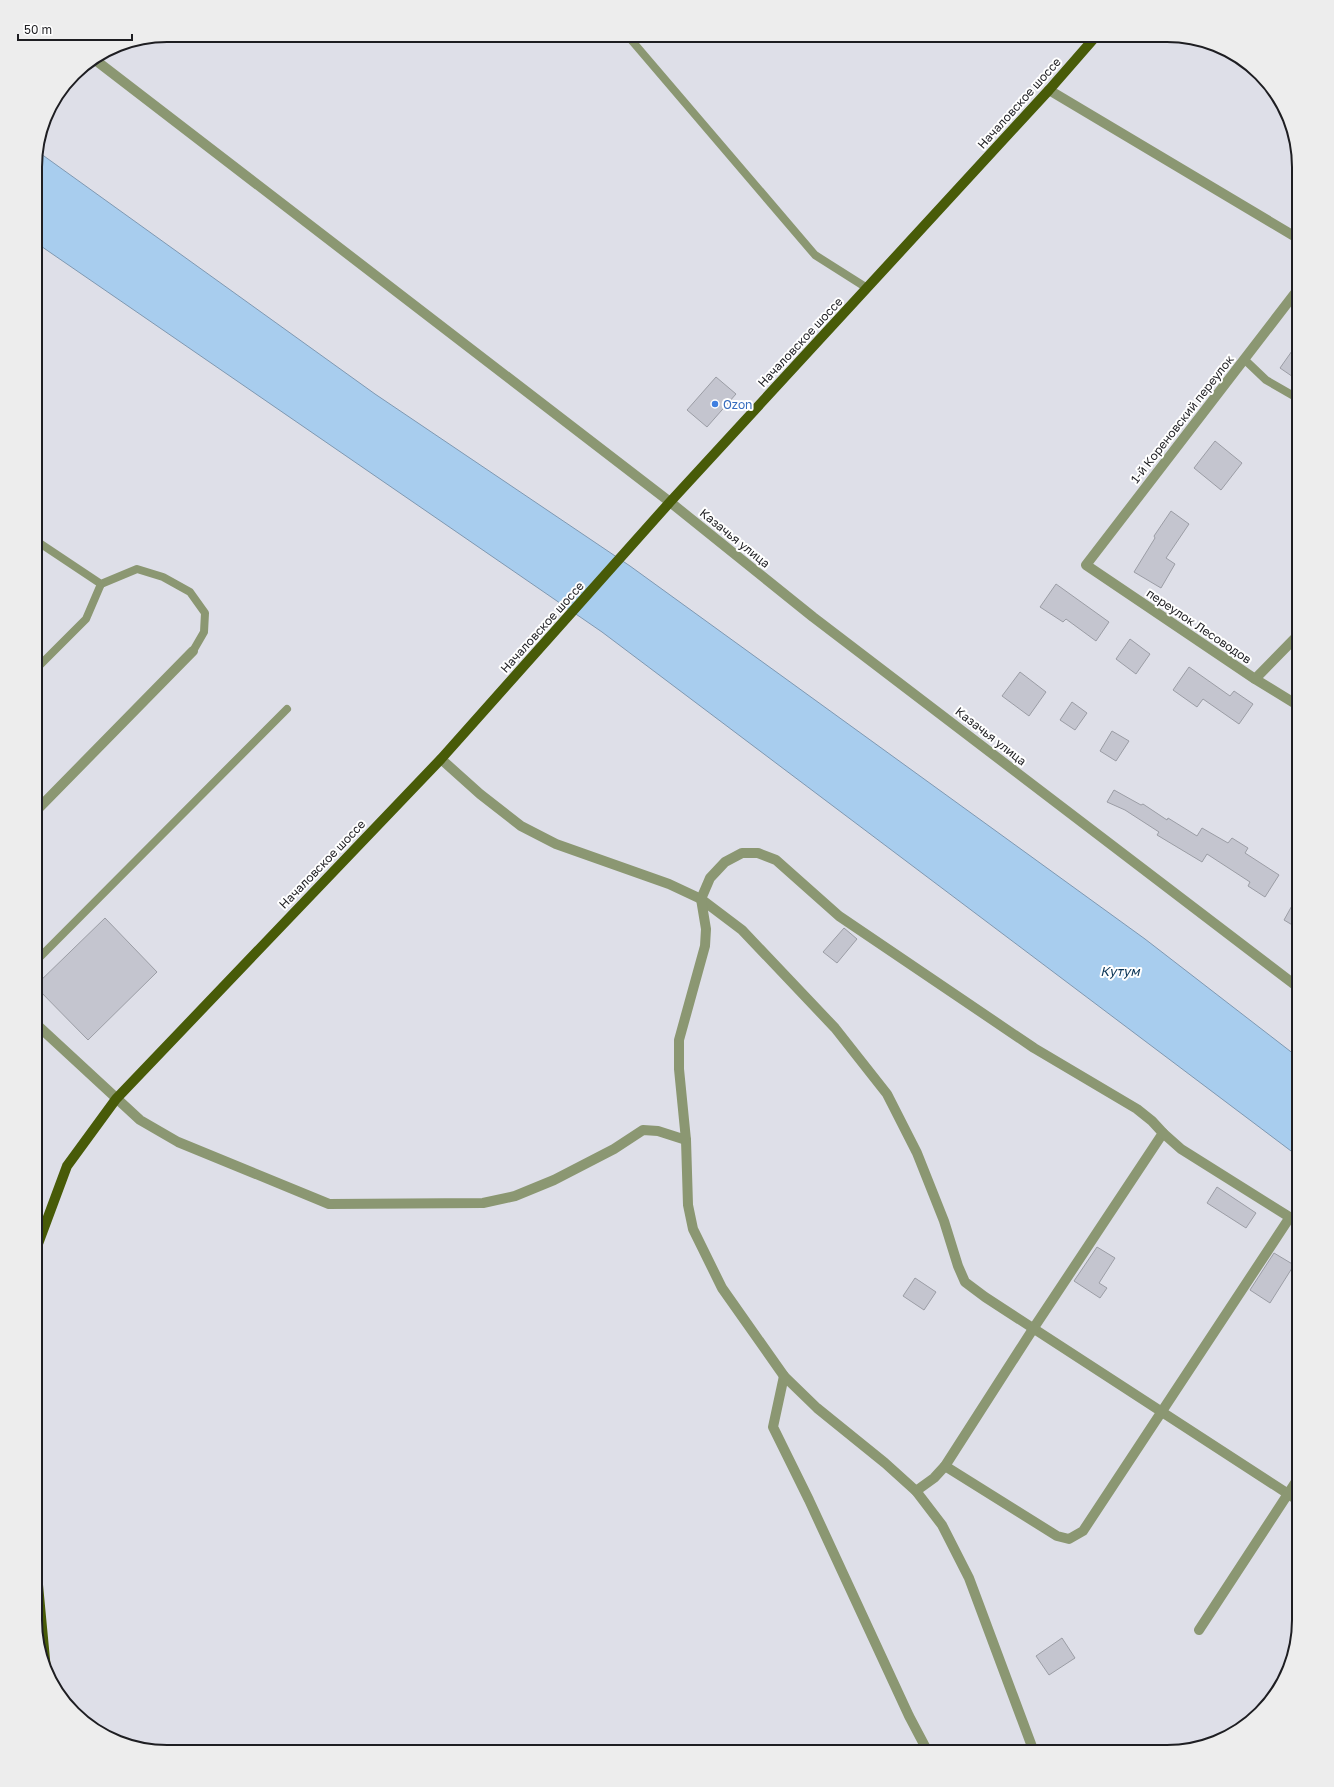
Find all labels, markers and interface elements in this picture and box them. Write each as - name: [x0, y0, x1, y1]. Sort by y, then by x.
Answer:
- scale bar: [18, 16, 132, 42]
- text: 50 m: [24, 22, 52, 37]
- street label: Началовское шоссе: [974, 54, 1064, 152]
- street label: Началовское шоссе: [754, 294, 846, 390]
- street label: 1-й Кореновский переулок: [1127, 352, 1237, 486]
- place label: Ozon: [723, 397, 752, 412]
- marker: Ozon: [710, 399, 720, 409]
- street label: Казачья улица: [697, 505, 773, 571]
- street label: Началовское шоссе: [497, 578, 587, 676]
- street label: переулок Лесоводов: [1144, 585, 1254, 667]
- street label: Казачья улица: [952, 704, 1030, 768]
- street label: Началовское шоссе: [276, 816, 368, 912]
- water label: Кутум: [1100, 963, 1141, 979]

